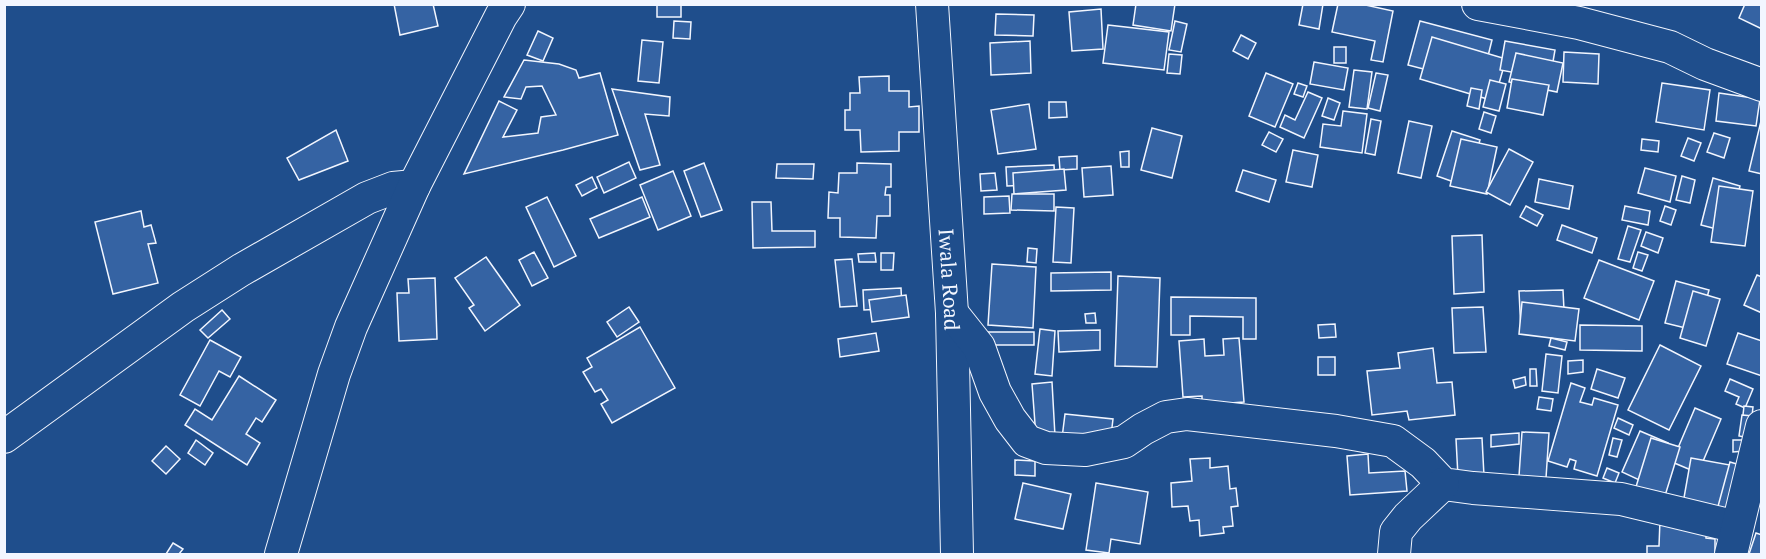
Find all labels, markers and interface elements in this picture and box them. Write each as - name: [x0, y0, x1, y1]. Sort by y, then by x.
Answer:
- street label: Iwala Road: [933, 228, 966, 331]

